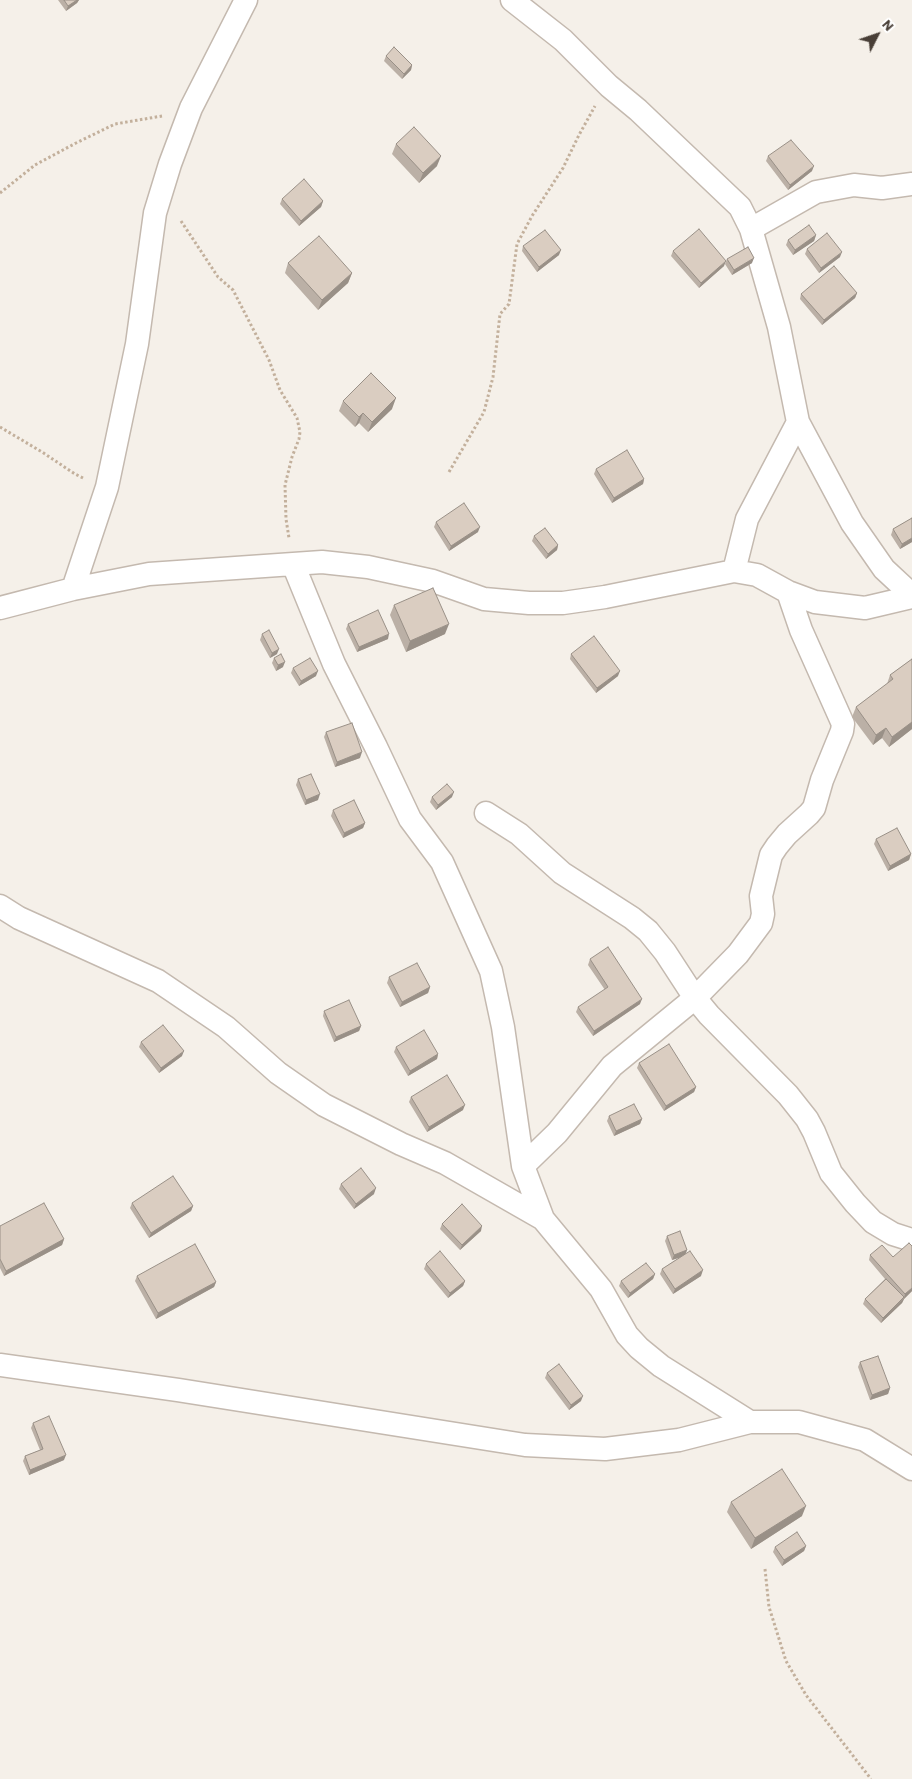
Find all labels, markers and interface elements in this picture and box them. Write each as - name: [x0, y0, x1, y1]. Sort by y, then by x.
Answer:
- north arrow: [852, 10, 902, 60]
- text: N: [879, 16, 898, 34]

